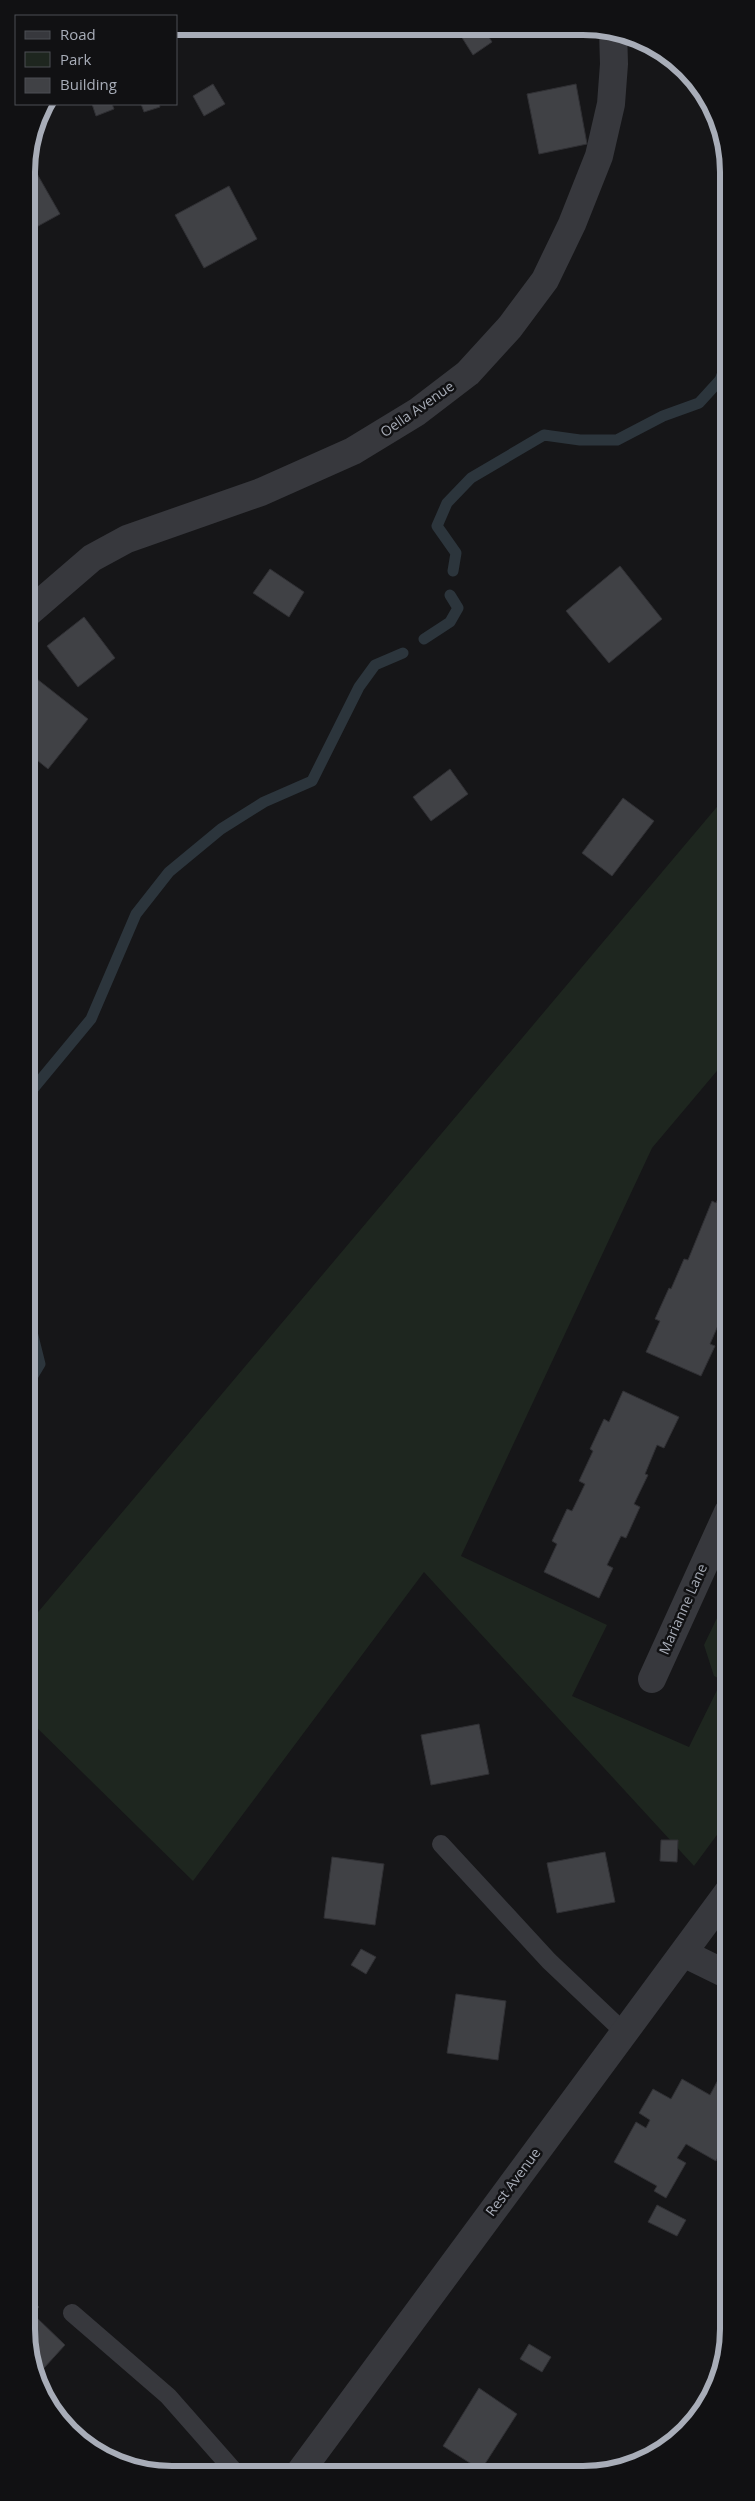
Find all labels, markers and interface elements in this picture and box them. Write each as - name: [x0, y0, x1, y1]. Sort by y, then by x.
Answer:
- legend: [15, 15, 178, 105]
- text: Road: [60, 24, 96, 44]
- text: Park: [60, 49, 91, 69]
- text: Building: [60, 74, 117, 94]
- street label: Oella Avenue: [376, 376, 457, 441]
- street label: Marianne Lane: [654, 1560, 711, 1657]
- street label: Rest Avenue: [481, 2144, 545, 2220]

